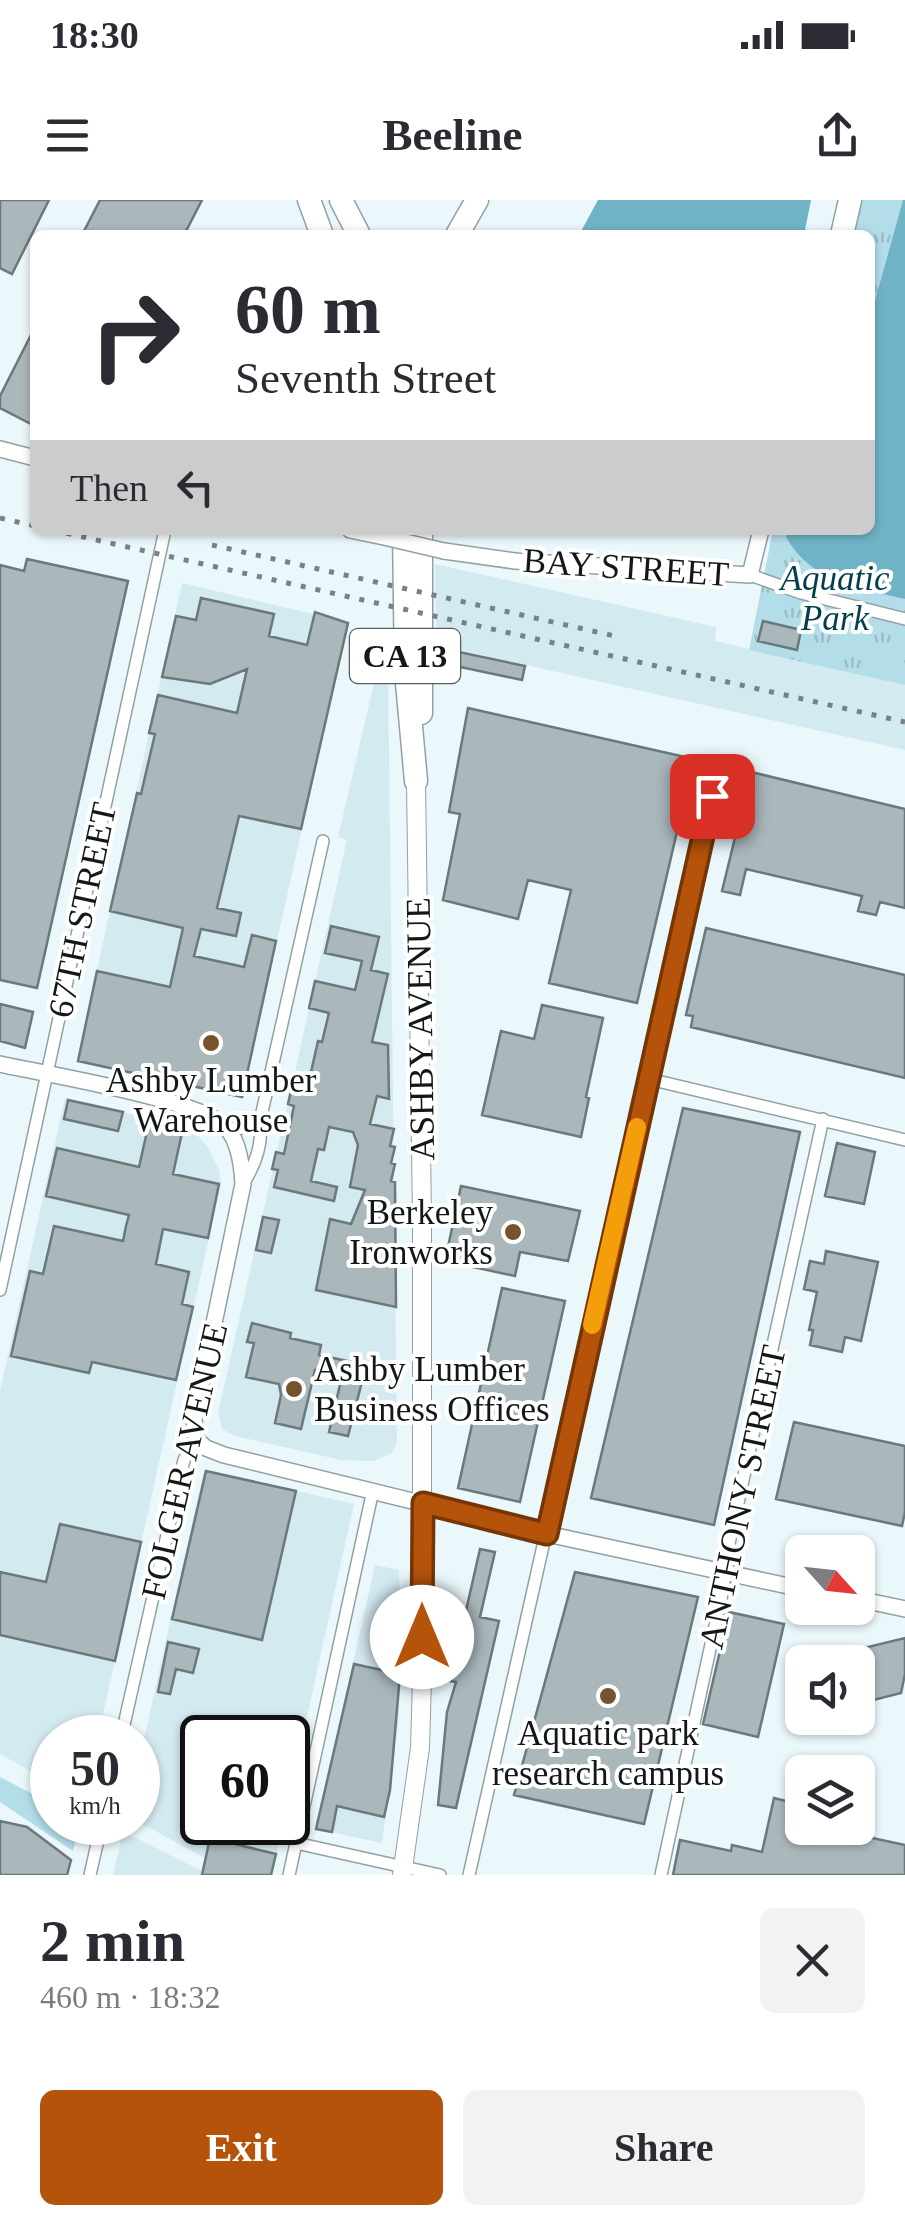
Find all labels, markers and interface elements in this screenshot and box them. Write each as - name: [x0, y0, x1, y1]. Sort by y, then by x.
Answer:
- text: 18:30: [50, 14, 139, 56]
- icon: menu: [40, 108, 95, 163]
- icon: share: [810, 108, 865, 163]
- text: Beeline: [383, 110, 522, 160]
- icon: right: [70, 270, 200, 400]
- text: 60 m: [235, 271, 381, 348]
- text: Seventh Street: [235, 353, 496, 403]
- icon: left: [168, 460, 223, 515]
- text: Then: [70, 467, 148, 509]
- street label: BAY STREET: [522, 541, 730, 594]
- park label: Aquatic Park: [779, 559, 890, 638]
- road number: CA 13: [350, 629, 460, 683]
- pin: [670, 754, 755, 839]
- icon: arrive: [685, 769, 740, 824]
- street label: 67TH STREET: [41, 799, 124, 1021]
- street label: ASHBY AVENUE: [399, 897, 442, 1161]
- marker: Ashby Lumber Warehouse: [200, 1032, 222, 1054]
- place label: Ashby Lumber Warehouse: [106, 1061, 317, 1140]
- place label: Berkeley Ironworks: [349, 1193, 494, 1272]
- marker: Berkeley Ironworks: [502, 1221, 524, 1243]
- street label: FOLGER AVENUE: [134, 1319, 235, 1603]
- street label: ANTHONY STREET: [691, 1342, 794, 1652]
- place label: Ashby Lumber Business Offices: [314, 1350, 550, 1429]
- marker: Ashby Lumber Business Offices: [283, 1378, 305, 1400]
- north arrow: [785, 1535, 875, 1625]
- map controls: [785, 1535, 875, 1845]
- position arrow: [370, 1585, 474, 1689]
- button: sound: [785, 1645, 875, 1735]
- marker: Aquatic park research campus: [597, 1685, 619, 1707]
- place label: Aquatic park research campus: [492, 1714, 724, 1793]
- speed limit sign: 60: [180, 1715, 310, 1845]
- text: 50: [70, 1740, 120, 1796]
- button: layers: [785, 1755, 875, 1845]
- text: km/h: [69, 1792, 121, 1819]
- text: 2 min: [40, 1908, 185, 1974]
- button: close: [760, 1908, 865, 2013]
- text: 460 m · 18:32: [40, 1979, 220, 2015]
- button: Exit: [40, 2090, 443, 2205]
- button: Share: [463, 2090, 865, 2205]

